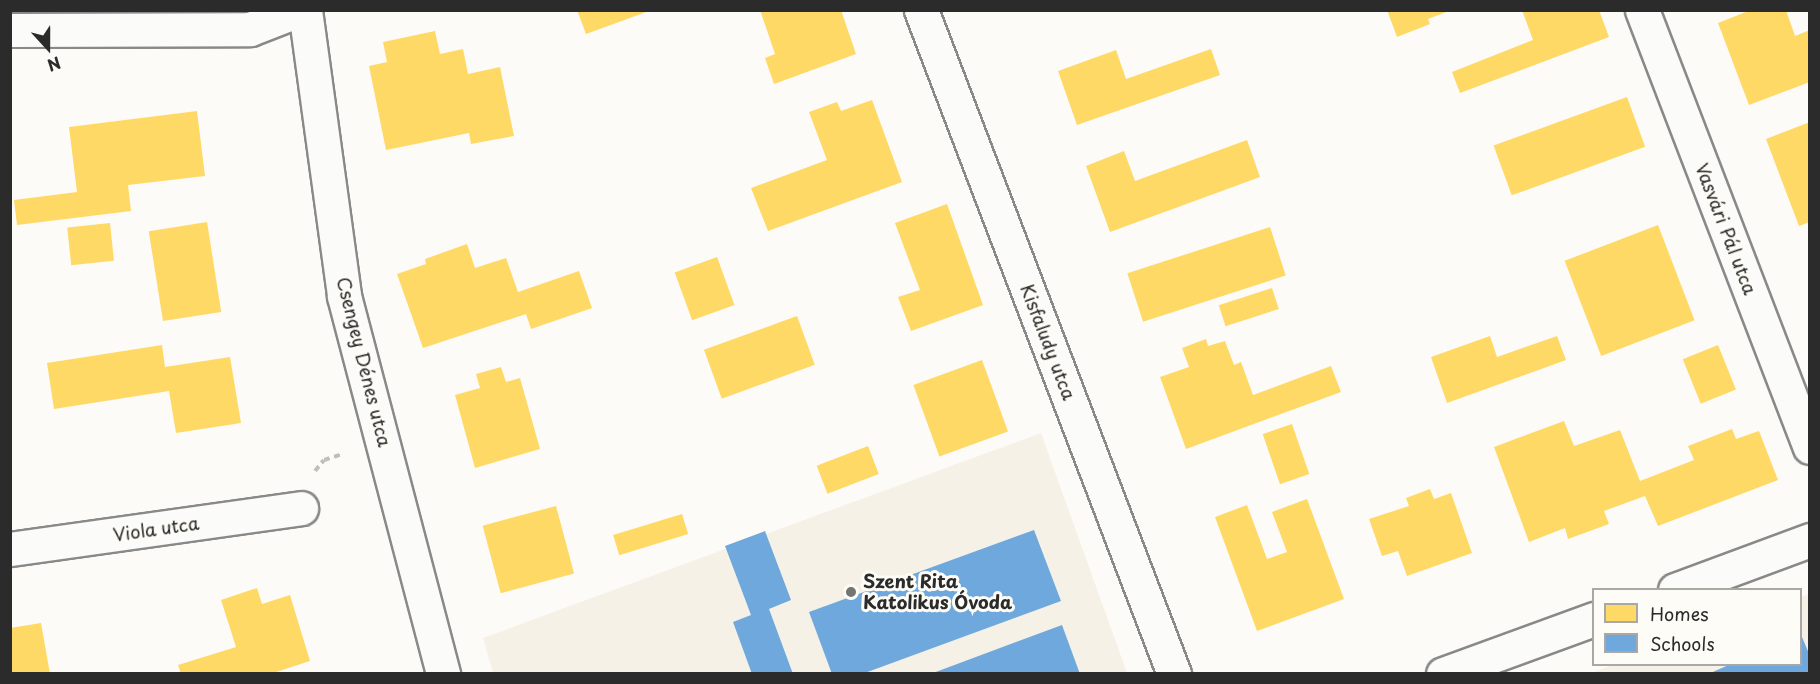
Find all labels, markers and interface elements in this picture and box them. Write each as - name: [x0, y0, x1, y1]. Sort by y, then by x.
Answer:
- north arrow: [18, 18, 78, 78]
- text: N: [44, 51, 65, 78]
- street label: Vasvári Pál utca: [1691, 160, 1761, 298]
- street label: Csengey Dénes utca: [332, 274, 396, 450]
- street label: Kisfaludy utca: [1016, 280, 1080, 404]
- street label: Viola utca: [111, 512, 201, 546]
- place label: Szent Rita Katolikus Óvoda: [863, 571, 1013, 614]
- marker: Szent Rita Katolikus Óvoda: [844, 585, 858, 599]
- legend: [1592, 588, 1802, 666]
- text: Homes: [1650, 600, 1708, 627]
- text: Schools: [1650, 630, 1715, 657]

